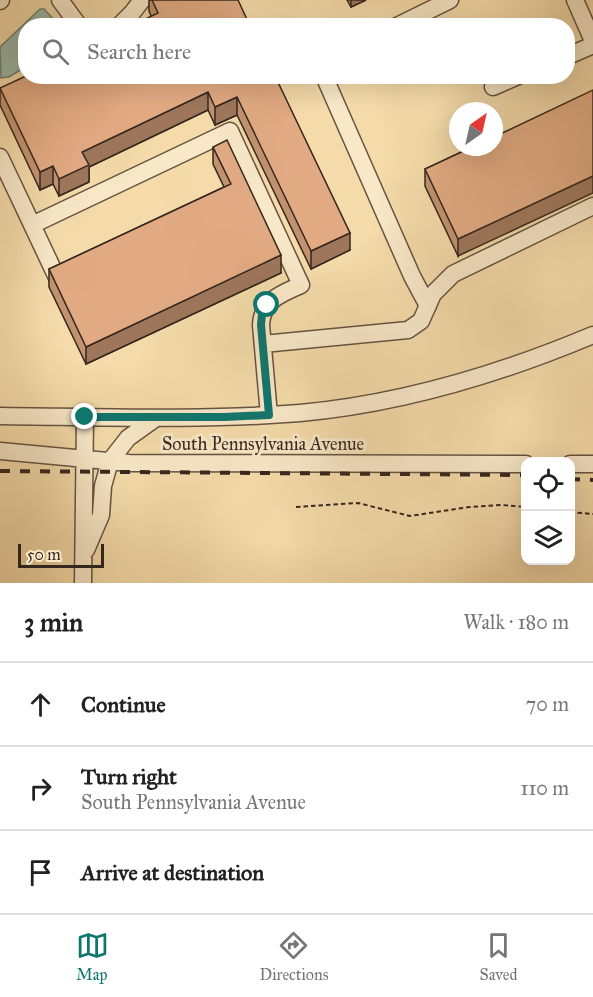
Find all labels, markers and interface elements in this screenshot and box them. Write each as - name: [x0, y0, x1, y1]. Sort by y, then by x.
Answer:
- search box: [18, 18, 575, 84]
- icon: search: [39, 35, 72, 68]
- text: Search here: [87, 38, 191, 65]
- north arrow: [449, 102, 503, 156]
- route start: [253, 291, 279, 317]
- route end: [71, 403, 97, 429]
- street label: South Pennsylvania Avenue: [162, 433, 364, 455]
- map controls: [521, 457, 575, 565]
- button: locate: [521, 457, 575, 511]
- button: layers: [521, 511, 575, 565]
- scale bar: [18, 541, 104, 568]
- text: 50 m: [27, 545, 61, 564]
- text: 3 min: [24, 606, 83, 638]
- text: Walk · 180 m: [464, 610, 569, 634]
- icon: ahead: [24, 688, 57, 721]
- text: Continue: [81, 691, 166, 718]
- text: 70 m: [526, 692, 569, 716]
- text: Turn right: [81, 763, 177, 790]
- icon: right: [24, 772, 57, 805]
- text: 110 m: [521, 776, 569, 800]
- text: South Pennsylvania Avenue: [81, 790, 306, 814]
- icon: arrive: [24, 856, 57, 889]
- text: Arrive at destination: [81, 859, 264, 886]
- tab: Map: [76, 929, 109, 984]
- tab: Directions: [260, 929, 328, 984]
- tab: Saved: [479, 929, 517, 984]

